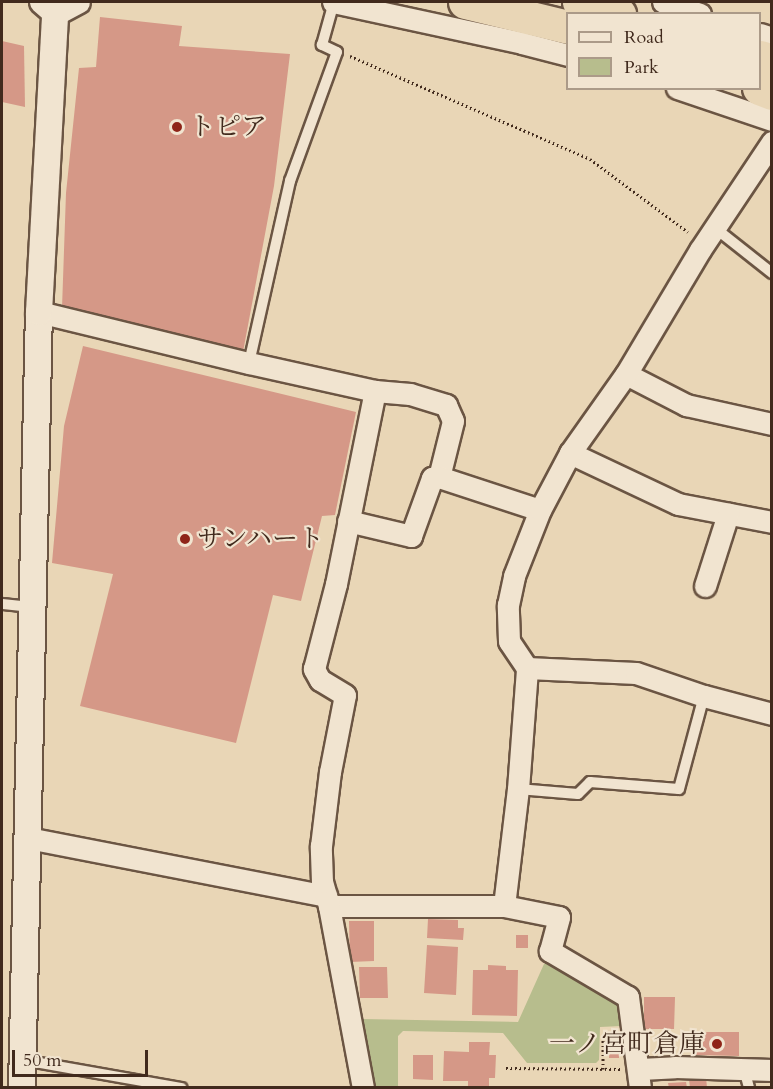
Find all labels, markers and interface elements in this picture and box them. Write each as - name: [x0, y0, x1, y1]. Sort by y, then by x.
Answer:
- legend: [566, 12, 761, 90]
- text: Road: [624, 25, 664, 50]
- text: Park: [624, 55, 659, 80]
- place label: トピア: [189, 111, 267, 143]
- marker: トピア: [170, 120, 184, 134]
- place label: サンハート: [197, 523, 327, 555]
- marker: サンハート: [178, 532, 192, 546]
- place label: 一ノ宮町倉庫: [549, 1028, 705, 1060]
- marker: 一ノ宮町倉庫: [710, 1037, 724, 1051]
- scale bar: [15, 1038, 152, 1076]
- text: 50 m: [23, 1048, 62, 1073]

